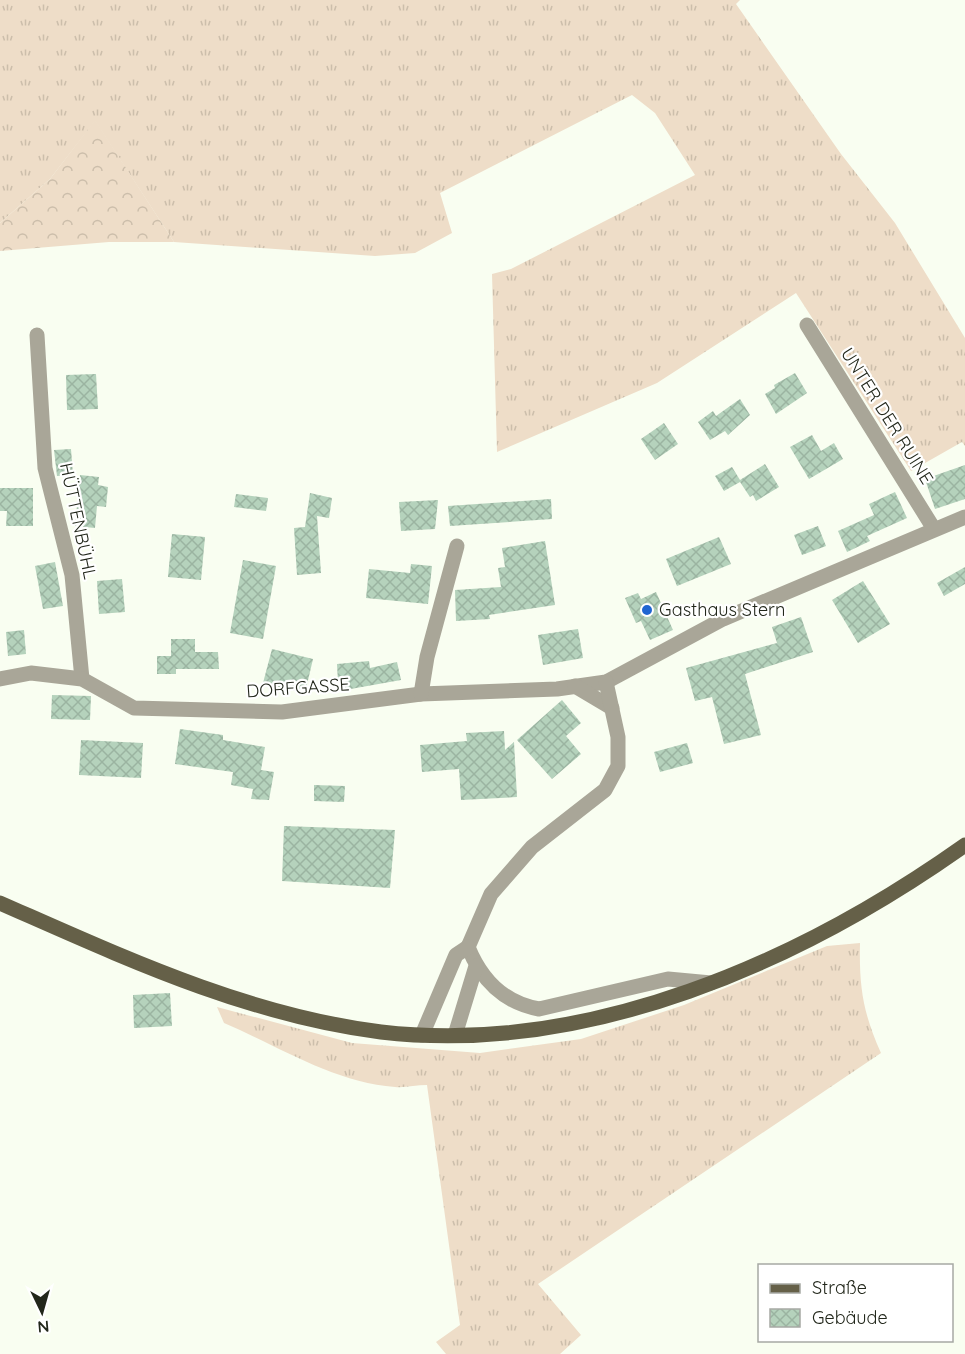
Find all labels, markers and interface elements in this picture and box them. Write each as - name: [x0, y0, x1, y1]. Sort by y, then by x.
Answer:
- street label: UNTER DER RUINE: [836, 343, 939, 488]
- street label: HÜTTENBÜHL: [55, 461, 102, 582]
- place label: Gasthaus Stern: [659, 598, 785, 621]
- marker: Gasthaus Stern: [640, 603, 654, 617]
- street label: DORFGASSE: [246, 672, 350, 703]
- legend: [758, 1264, 953, 1342]
- text: Straße: [812, 1276, 867, 1299]
- north arrow: [12, 1282, 72, 1342]
- text: Gebäude: [812, 1306, 888, 1329]
- text: N: [37, 1316, 50, 1337]

